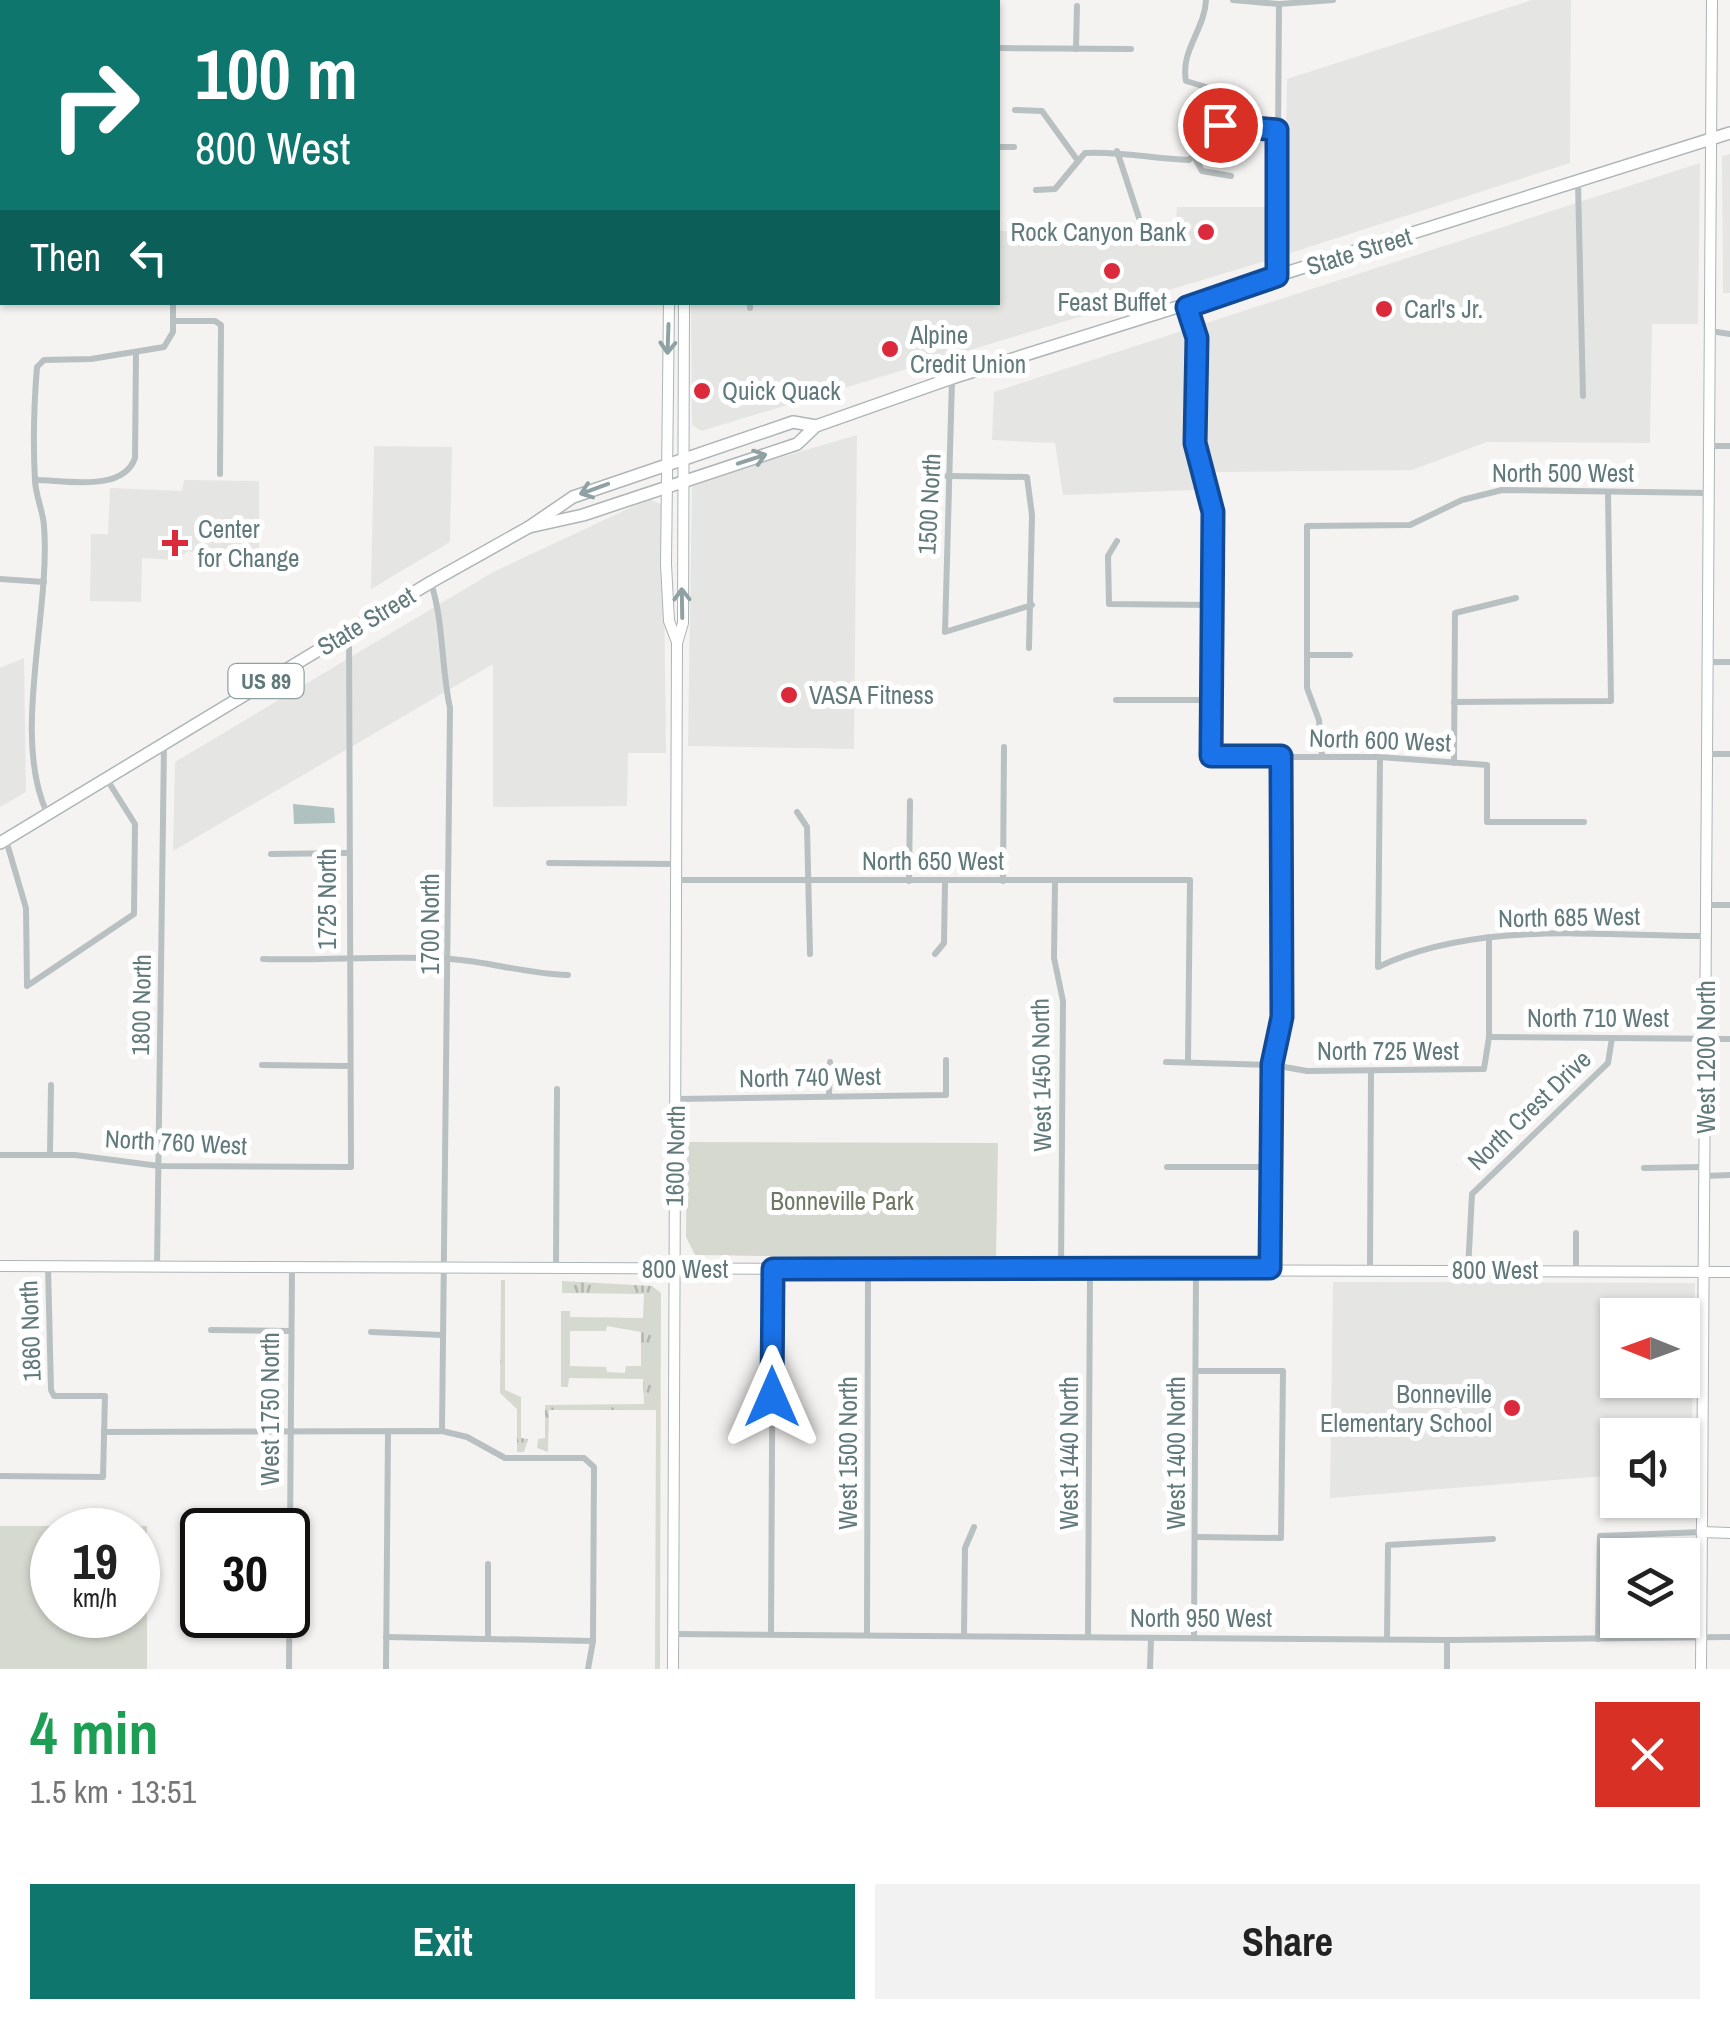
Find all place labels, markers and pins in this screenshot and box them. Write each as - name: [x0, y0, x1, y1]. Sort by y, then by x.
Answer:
- pin: [1178, 83, 1263, 168]
- place label: Rock Canyon Bank: [1011, 215, 1187, 249]
- marker: Rock Canyon Bank: [1195, 221, 1217, 243]
- marker: Feast Buffet: [1101, 260, 1123, 282]
- place label: Feast Buffet: [1057, 285, 1167, 319]
- place label: Carl's Jr.: [1404, 292, 1483, 326]
- marker: Carl's Jr.: [1373, 298, 1395, 320]
- place label: Alpine Credit Union: [909, 318, 1026, 381]
- marker: Alpine Credit Union: [879, 338, 901, 360]
- place label: Quick Quack: [722, 374, 841, 408]
- marker: Quick Quack: [691, 380, 713, 402]
- place label: Center for Change: [198, 512, 299, 575]
- marker: Center for Change: [162, 530, 188, 556]
- place label: VASA Fitness: [809, 678, 934, 712]
- marker: VASA Fitness: [778, 684, 800, 706]
- place label: Bonneville Elementary School: [1320, 1377, 1492, 1440]
- marker: Bonneville Elementary School: [1501, 1397, 1523, 1419]

